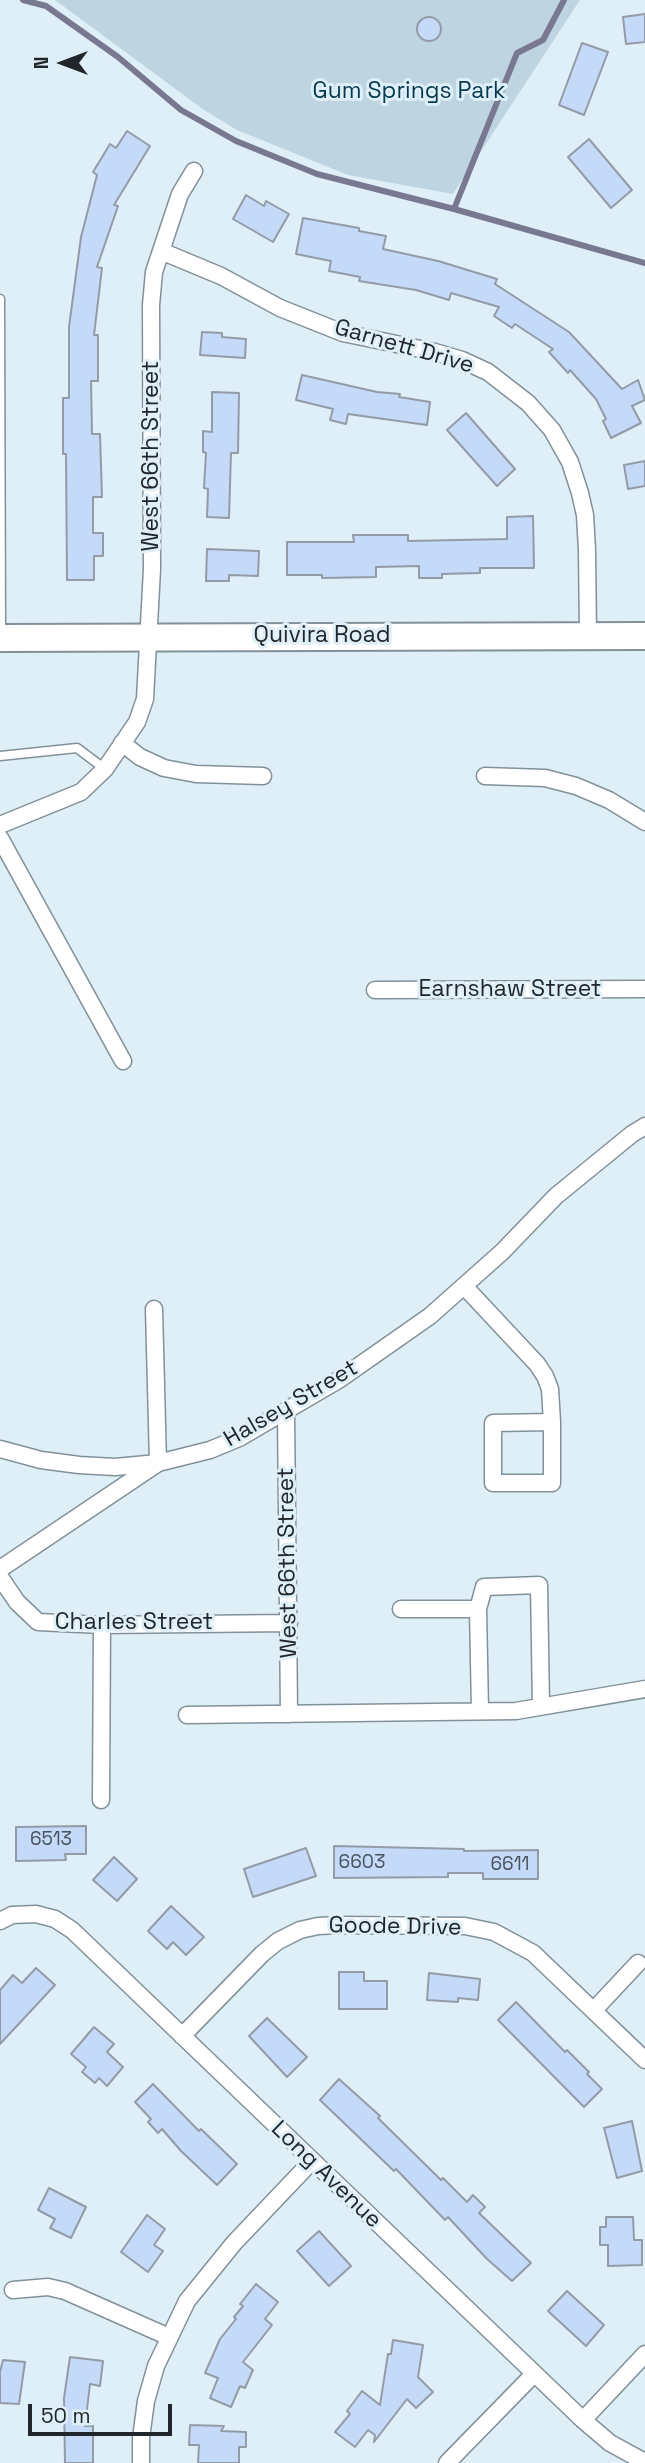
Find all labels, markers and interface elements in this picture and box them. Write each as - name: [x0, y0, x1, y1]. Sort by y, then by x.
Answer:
- north arrow: [28, 28, 98, 98]
- text: N: [29, 57, 54, 69]
- park label: Gum Springs Park: [313, 78, 505, 106]
- street label: Garnett Drive: [331, 314, 477, 380]
- street label: West 66th Street: [138, 361, 166, 551]
- street label: Quivira Road: [254, 622, 390, 650]
- street label: Earnshaw Street: [419, 976, 601, 1004]
- street label: Halsey Street: [219, 1355, 363, 1453]
- street label: West 66th Street: [273, 1467, 303, 1659]
- street label: Charles Street: [55, 1609, 213, 1637]
- house number: 6513: [30, 1829, 72, 1851]
- house number: 6603: [339, 1852, 385, 1874]
- house number: 6611: [490, 1854, 530, 1876]
- street label: Goode Drive: [328, 1912, 462, 1942]
- street label: Long Avenue: [265, 2116, 387, 2234]
- scale bar: [32, 2390, 175, 2434]
- text: 50 m: [41, 2402, 91, 2429]

